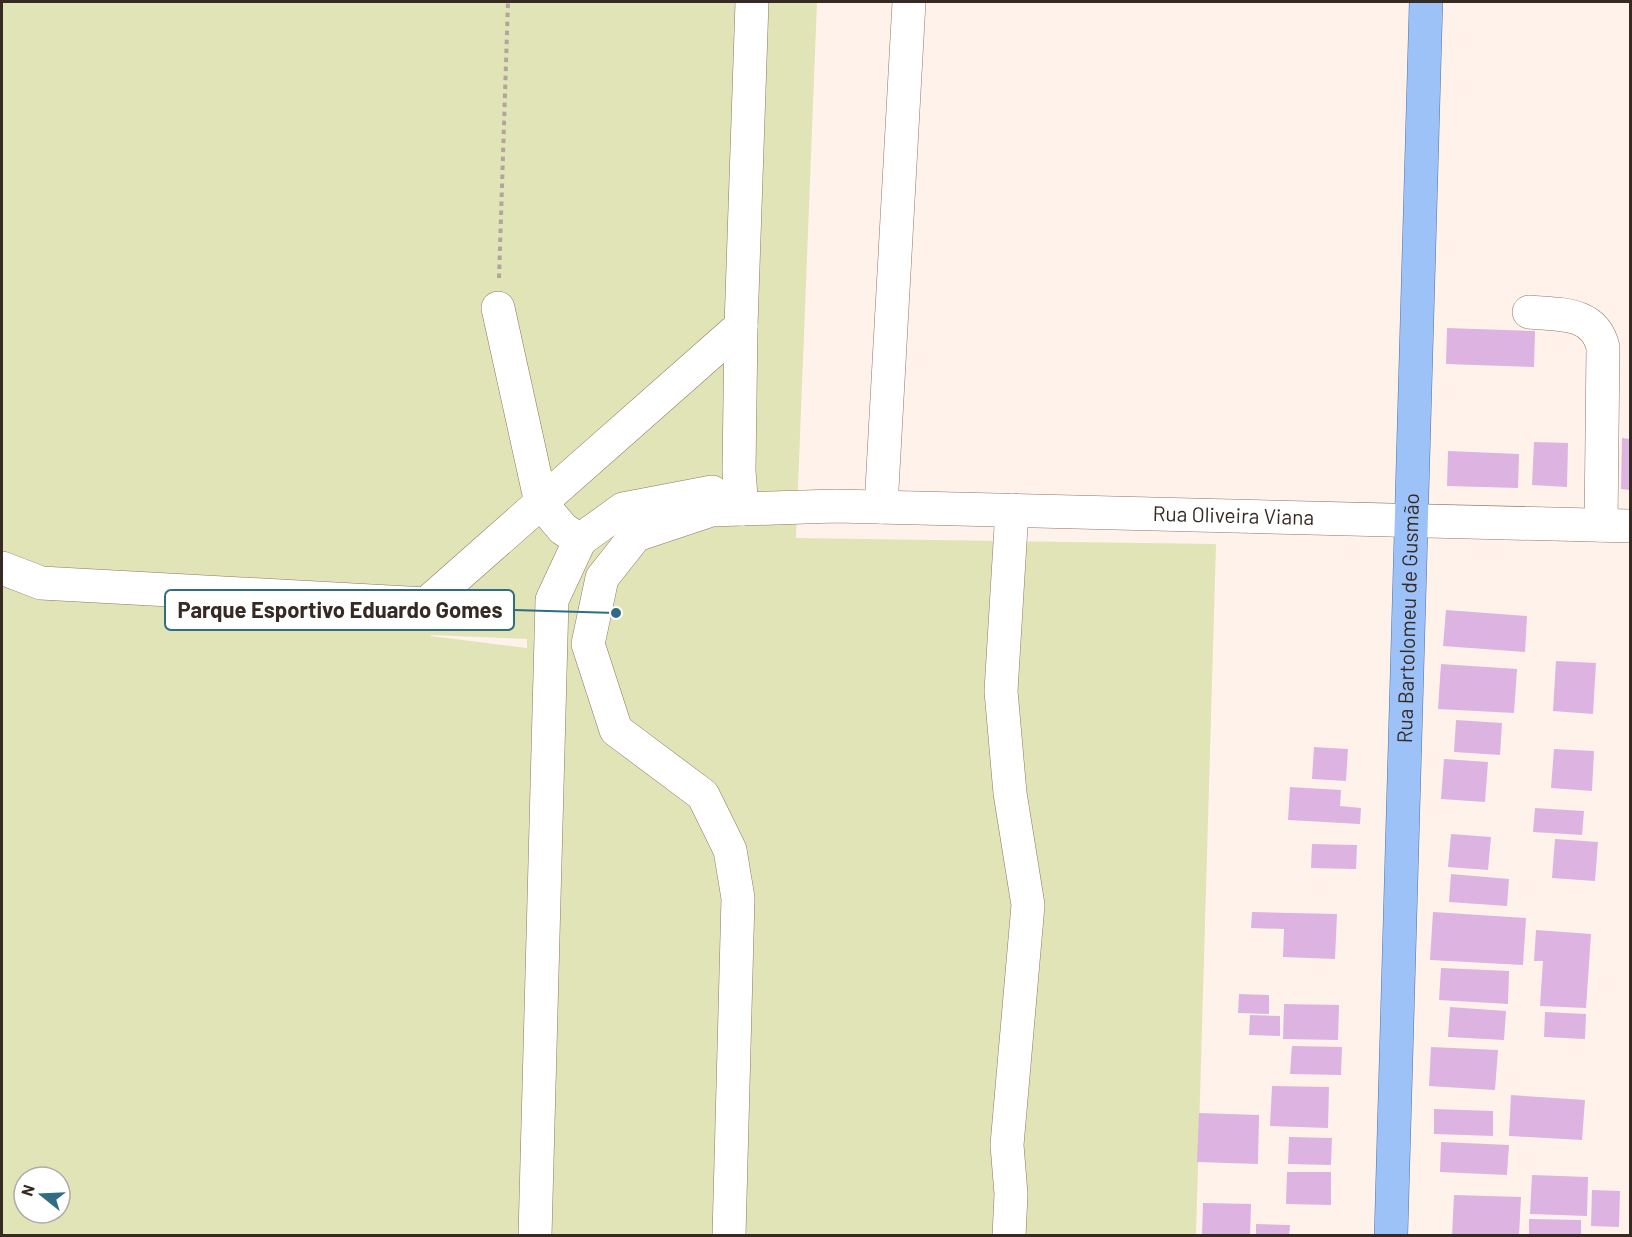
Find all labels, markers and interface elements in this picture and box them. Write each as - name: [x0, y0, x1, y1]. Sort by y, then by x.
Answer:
- street label: Rua Bartolomeu de Gusmão: [1391, 493, 1423, 744]
- street label: Rua Oliveira Viana: [1152, 500, 1314, 529]
- callout: Parque Esportivo Eduardo Gomes: [165, 590, 514, 630]
- text: Parque Esportivo Eduardo Gomes: [178, 596, 502, 622]
- north arrow: [12, 1165, 72, 1225]
- text: N: [17, 1182, 38, 1198]

